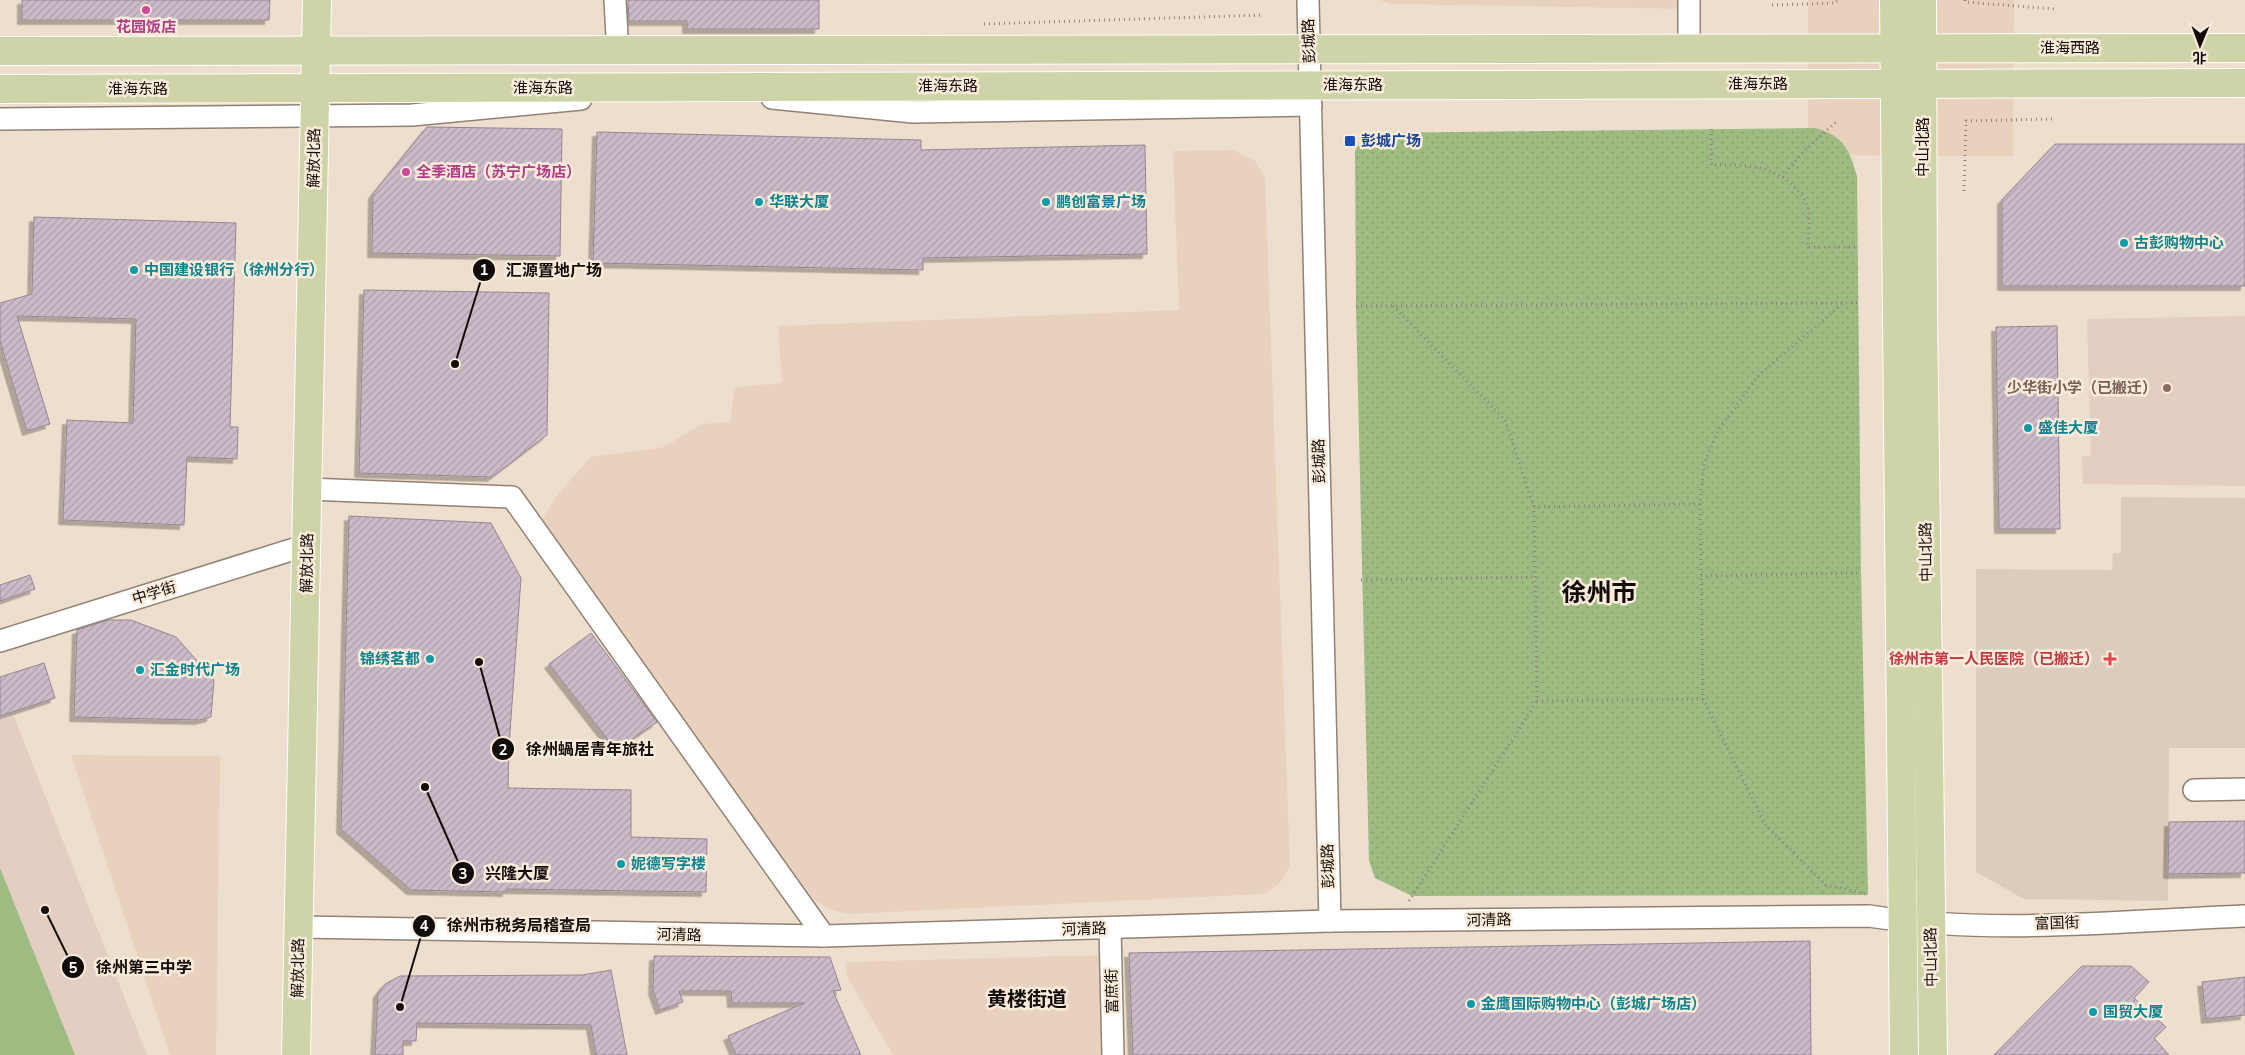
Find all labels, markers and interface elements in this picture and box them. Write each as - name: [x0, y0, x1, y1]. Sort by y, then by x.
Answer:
- marker: 花园饭店: [140, 4, 152, 16]
- place label: 花园饭店: [116, 17, 176, 37]
- street label: 彭城路: [1298, 18, 1320, 64]
- north arrow: [2175, 20, 2225, 70]
- street label: 淮海西路: [2040, 38, 2100, 58]
- text: 北: [2193, 48, 2207, 67]
- street label: 淮海东路: [1728, 74, 1788, 94]
- street label: 淮海东路: [1323, 75, 1383, 95]
- street label: 淮海东路: [918, 76, 978, 96]
- street label: 淮海东路: [513, 78, 573, 98]
- street label: 淮海东路: [108, 79, 168, 99]
- street label: 中山北路: [1913, 117, 1933, 177]
- street label: 解放北路: [303, 128, 325, 188]
- place label: 彭城广场: [1361, 131, 1421, 151]
- marker: 彭城广场: [1343, 134, 1357, 148]
- place label: 全季酒店（苏宁广场店）: [416, 162, 581, 182]
- marker: 全季酒店（苏宁广场店）: [400, 166, 412, 178]
- place label: 华联大厦: [769, 192, 829, 212]
- place label: 鹏创富景广场: [1056, 192, 1146, 212]
- marker: 华联大厦: [753, 196, 765, 208]
- marker: 鹏创富景广场: [1040, 196, 1052, 208]
- place label: 古彭购物中心: [2134, 233, 2224, 253]
- marker: 古彭购物中心: [2118, 237, 2130, 249]
- callout: 汇源置地广场: [471, 255, 612, 286]
- place label: 中国建设银行（徐州分行）: [144, 260, 324, 280]
- text: 1: [479, 260, 489, 280]
- text: 汇源置地广场: [506, 260, 602, 282]
- marker: 中国建设银行（徐州分行）: [128, 264, 140, 276]
- place label: 少华街小学（已搬迁）: [2007, 378, 2157, 398]
- marker: 少华街小学（已搬迁）: [2161, 382, 2173, 394]
- place label: 盛佳大厦: [2038, 418, 2098, 438]
- marker: 盛佳大厦: [2022, 422, 2034, 434]
- street label: 彭城路: [1309, 438, 1329, 484]
- street label: 中山北路: [1915, 522, 1937, 582]
- street label: 解放北路: [296, 533, 318, 593]
- district label: 徐州市: [1561, 576, 1637, 610]
- street label: 中学街: [130, 577, 178, 609]
- place label: 锦绣茗都: [360, 649, 420, 669]
- place label: 徐州市第一人民医院（已搬迁）: [1889, 649, 2099, 669]
- marker: 徐州市第一人民医院（已搬迁）: [2103, 652, 2117, 666]
- marker: 锦绣茗都: [424, 653, 436, 665]
- place label: 汇金时代广场: [150, 660, 240, 680]
- marker: 汇金时代广场: [134, 664, 146, 676]
- callout: 徐州蝸居青年旅社: [491, 734, 664, 765]
- text: 徐州蝸居青年旅社: [526, 739, 654, 761]
- text: 2: [498, 740, 508, 760]
- street label: 彭城路: [1318, 843, 1338, 889]
- place label: 妮德写字楼: [631, 854, 706, 874]
- callout: 兴隆大厦: [450, 858, 559, 889]
- marker: 妮德写字楼: [615, 858, 627, 870]
- text: 兴隆大厦: [485, 863, 549, 885]
- text: 3: [458, 864, 468, 884]
- callout: 徐州市税务局稽查局: [412, 910, 601, 941]
- street label: 河清路: [1466, 910, 1512, 930]
- street label: 富国街: [2034, 912, 2080, 934]
- text: 徐州市税务局稽查局: [447, 915, 591, 937]
- text: 4: [419, 916, 429, 936]
- street label: 河清路: [1061, 918, 1107, 940]
- street label: 河清路: [656, 925, 702, 945]
- street label: 中山北路: [1920, 927, 1942, 987]
- street label: 解放北路: [287, 938, 309, 998]
- callout: 徐州第三中学: [61, 952, 202, 983]
- text: 徐州第三中学: [96, 957, 192, 979]
- text: 5: [68, 958, 78, 978]
- street label: 富庶街: [1102, 968, 1122, 1014]
- district label: 黄楼街道: [987, 986, 1067, 1013]
- place label: 金鹰国际购物中心（彭城广场店）: [1481, 994, 1706, 1014]
- marker: 金鹰国际购物中心（彭城广场店）: [1465, 998, 1477, 1010]
- place label: 国贸大厦: [2103, 1002, 2163, 1022]
- marker: 国贸大厦: [2087, 1006, 2099, 1018]

